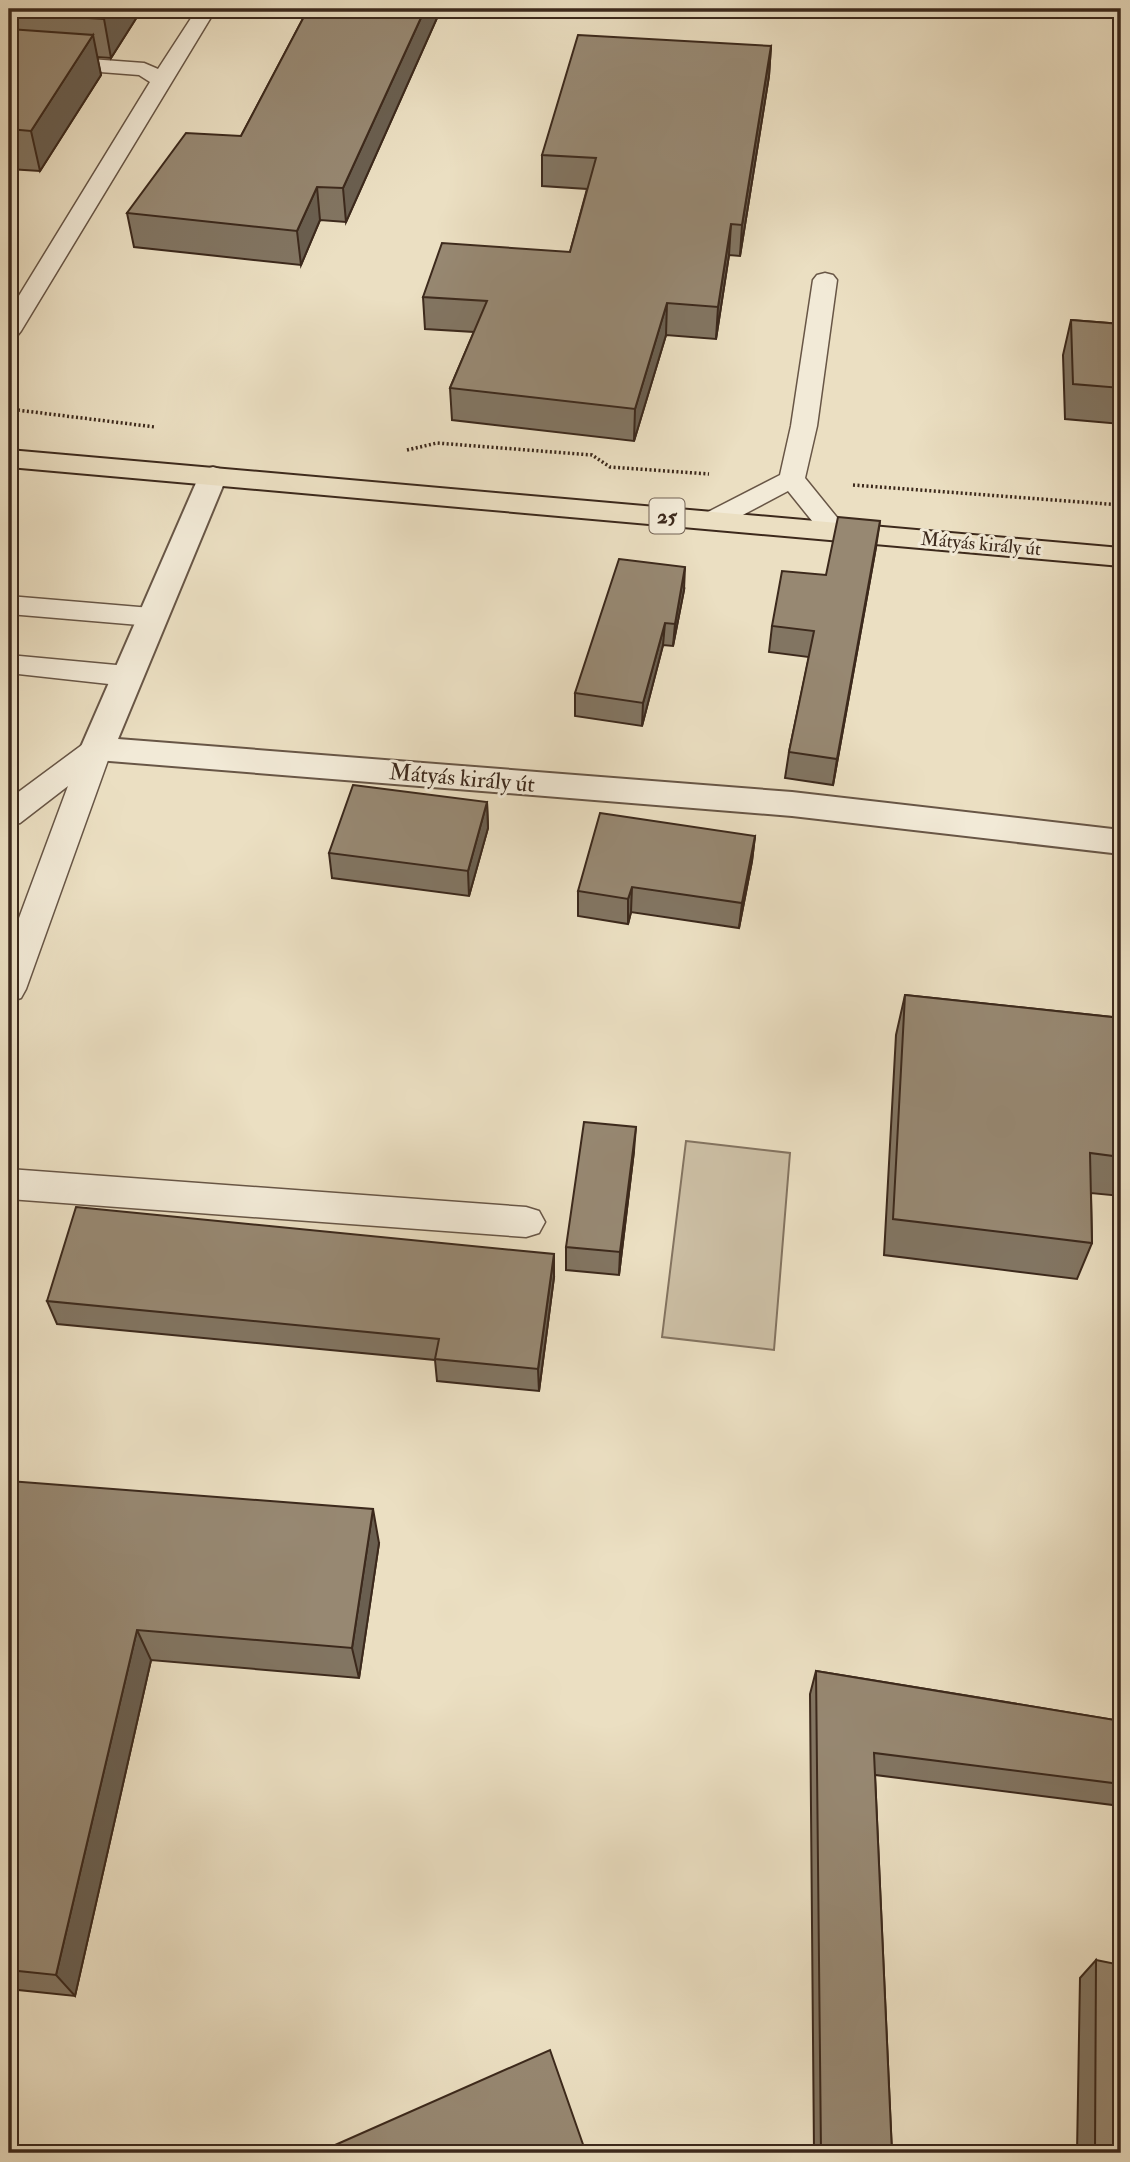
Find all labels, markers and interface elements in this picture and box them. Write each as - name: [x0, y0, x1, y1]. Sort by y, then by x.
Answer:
- road number: 25: [650, 498, 684, 534]
- street label: Mátyás király út: [920, 527, 1042, 561]
- street label: Mátyás király út: [388, 757, 536, 799]

